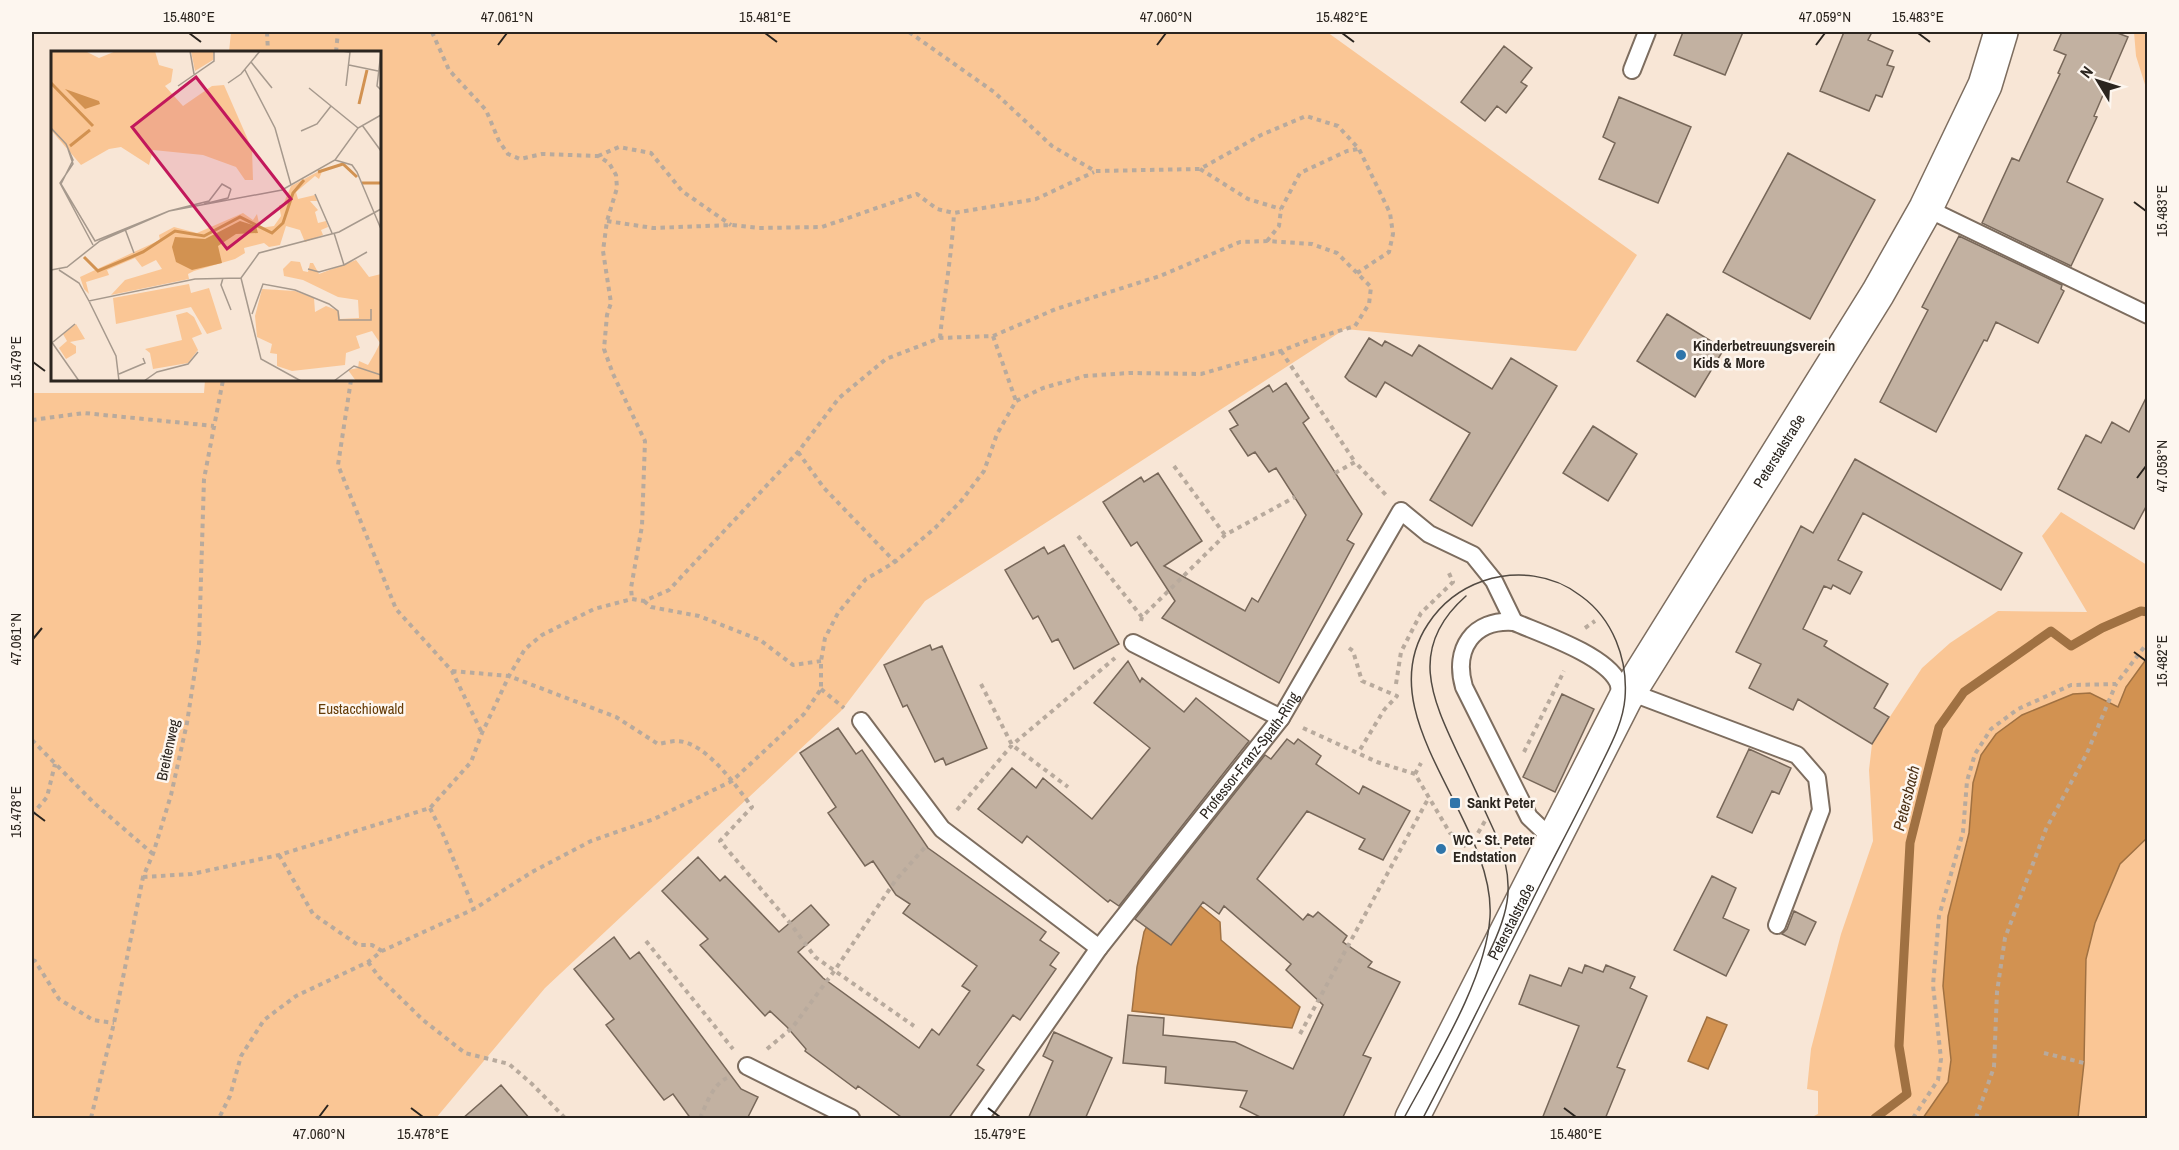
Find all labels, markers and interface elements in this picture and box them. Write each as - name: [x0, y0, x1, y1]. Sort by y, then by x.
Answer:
- text: 15.480°E: [163, 6, 215, 27]
- text: 47.061°N: [481, 6, 533, 27]
- text: 15.481°E: [739, 6, 791, 27]
- text: 47.060°N: [1140, 6, 1192, 27]
- text: 15.482°E: [1316, 6, 1368, 27]
- text: 47.059°N: [1799, 6, 1851, 27]
- text: 15.483°E: [1892, 6, 1944, 27]
- inset map: [51, 51, 381, 381]
- north arrow: [2068, 51, 2128, 111]
- text: N: [2075, 61, 2098, 82]
- text: 15.483°E: [2151, 185, 2172, 237]
- place label: Kinderbetreuungsverein Kids & More: [1693, 335, 1835, 373]
- text: 15.479°E: [5, 336, 26, 388]
- marker: Kinderbetreuungsverein Kids & More: [1674, 348, 1688, 362]
- street label: Peterstalstraße: [1748, 410, 1810, 492]
- text: 47.058°N: [2151, 440, 2172, 492]
- text: 47.061°N: [5, 613, 26, 665]
- text: 15.482°E: [2151, 635, 2172, 687]
- street label: Professor-Franz-Spath-Ring: [1194, 688, 1304, 823]
- park label: Eustacchiowald: [318, 698, 404, 719]
- street label: Breitenweg: [151, 717, 184, 783]
- water label: Petersbach: [1887, 763, 1925, 833]
- text: 15.478°E: [5, 786, 26, 838]
- place label: Sankt Peter: [1467, 792, 1535, 813]
- marker: Sankt Peter: [1448, 796, 1462, 810]
- place label: WC - St. Peter Endstation: [1453, 829, 1535, 867]
- marker: WC - St. Peter Endstation: [1434, 842, 1448, 856]
- street label: Peterstalstraße: [1483, 880, 1540, 964]
- text: 47.060°N: [293, 1123, 345, 1144]
- text: 15.478°E: [397, 1123, 449, 1144]
- text: 15.479°E: [974, 1123, 1026, 1144]
- text: 15.480°E: [1550, 1123, 1602, 1144]

